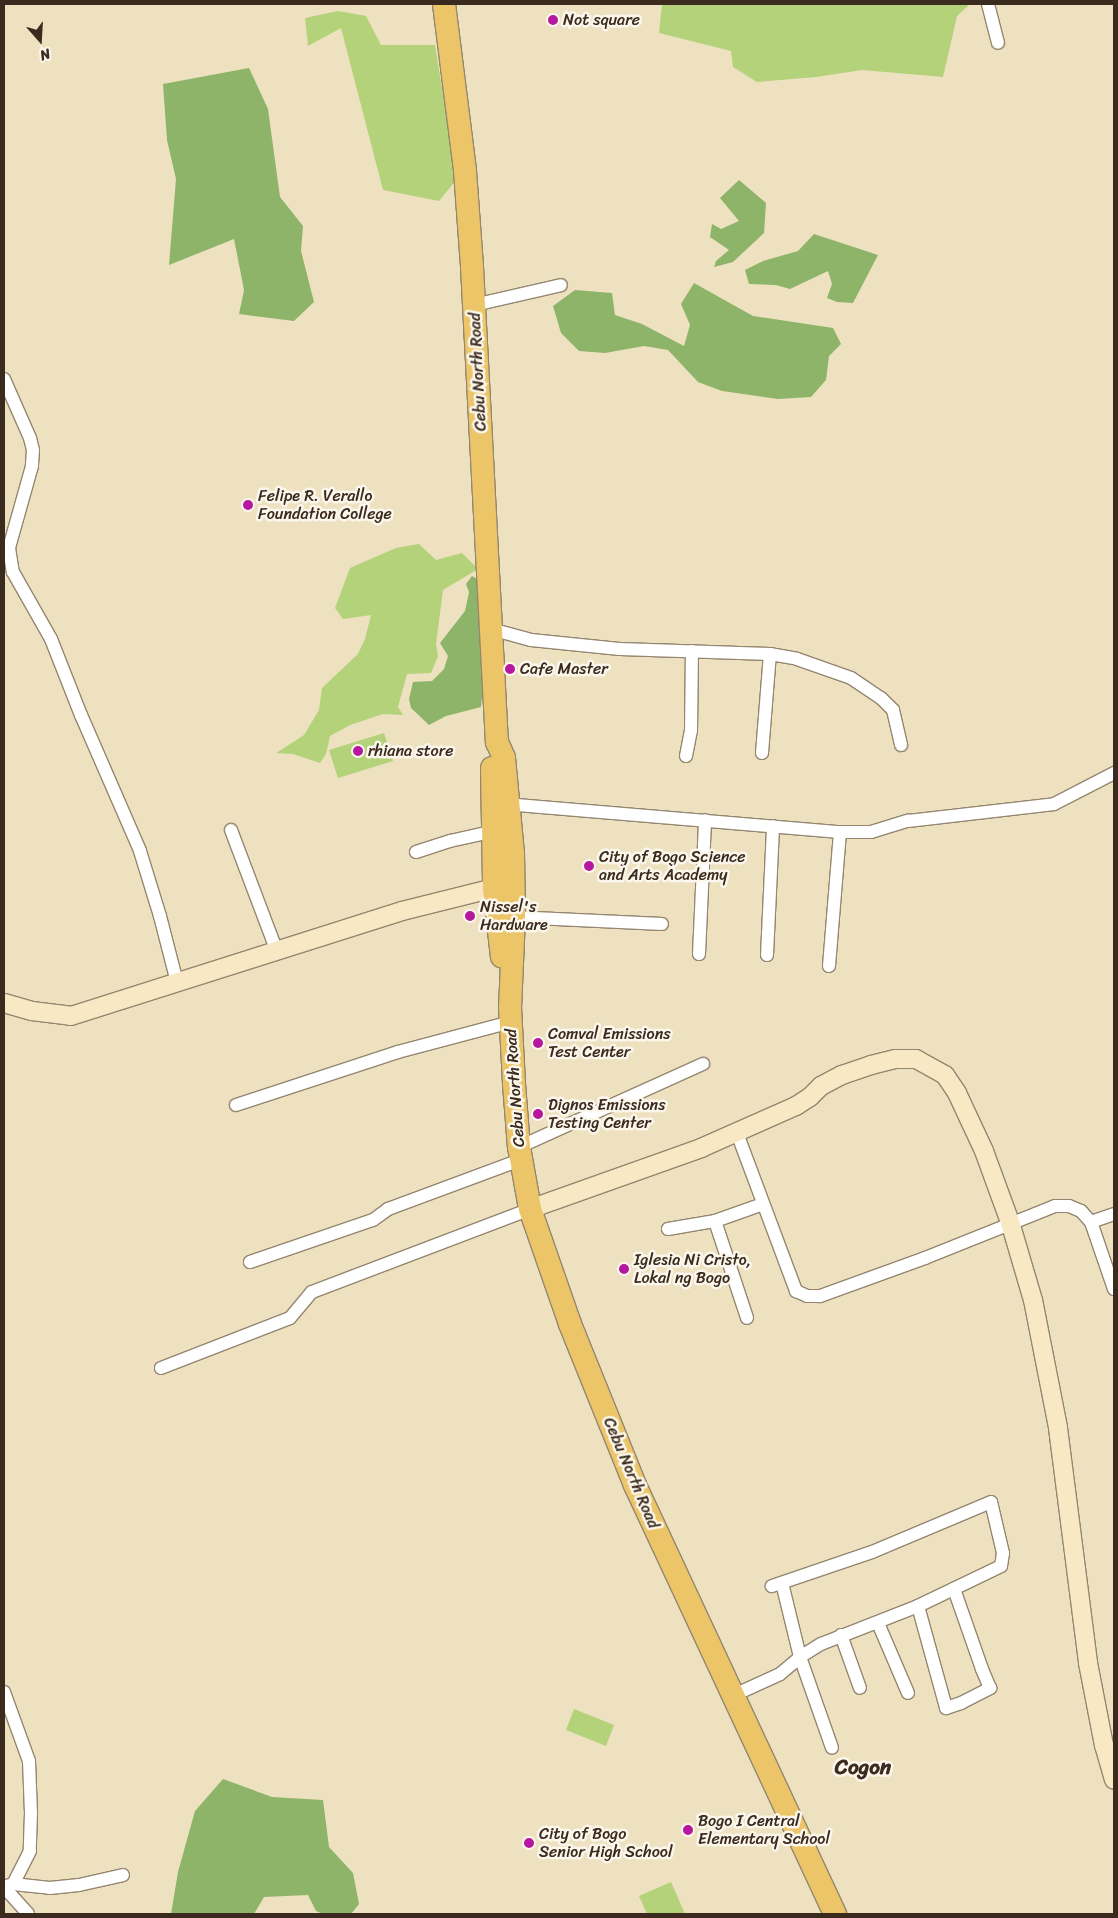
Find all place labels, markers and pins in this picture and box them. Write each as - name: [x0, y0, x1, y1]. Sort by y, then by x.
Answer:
- place label: Not square: [563, 10, 639, 30]
- marker: Not square: [547, 14, 559, 26]
- place label: Felipe R. Verallo Foundation College: [258, 486, 392, 524]
- marker: Felipe R. Verallo Foundation College: [242, 499, 254, 511]
- place label: Cafe Master: [520, 659, 608, 679]
- marker: Cafe Master: [504, 663, 516, 675]
- place label: rhiana store: [368, 741, 454, 761]
- marker: rhiana store: [352, 745, 364, 757]
- place label: City of Bogo Science and Arts Academy: [599, 847, 746, 885]
- marker: City of Bogo Science and Arts Academy: [583, 860, 595, 872]
- place label: Nissel's Hardware: [480, 897, 548, 935]
- marker: Nissel's Hardware: [464, 910, 476, 922]
- place label: Comval Emissions Test Center: [548, 1024, 670, 1062]
- marker: Comval Emissions Test Center: [532, 1037, 544, 1049]
- place label: Dignos Emissions Testing Center: [548, 1095, 665, 1133]
- marker: Dignos Emissions Testing Center: [532, 1108, 544, 1120]
- place label: Iglesia Ni Cristo, Lokal ng Bogo: [634, 1250, 751, 1288]
- marker: Iglesia Ni Cristo, Lokal ng Bogo: [618, 1263, 630, 1275]
- place label: Bogo I Central Elementary School: [698, 1811, 830, 1849]
- place label: City of Bogo Senior High School: [539, 1824, 673, 1862]
- marker: Bogo I Central Elementary School: [682, 1824, 694, 1836]
- marker: City of Bogo Senior High School: [523, 1837, 535, 1849]

